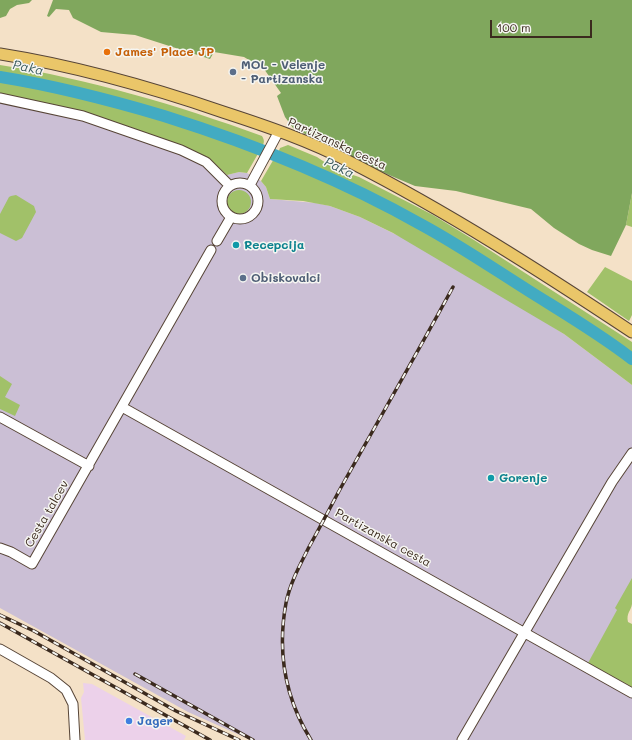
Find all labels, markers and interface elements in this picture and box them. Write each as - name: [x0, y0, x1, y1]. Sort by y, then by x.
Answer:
- scale bar: [492, 12, 594, 38]
- text: 100 m: [497, 19, 531, 35]
- place label: James' Place JP: [115, 45, 214, 59]
- marker: James' Place JP: [102, 47, 112, 57]
- water label: Paka: [11, 57, 45, 79]
- place label: MOL - Velenje - Partizanska: [241, 58, 325, 86]
- marker: MOL - Velenje - Partizanska: [228, 67, 238, 77]
- street label: Partizanska cesta: [285, 115, 389, 173]
- water label: Paka: [322, 154, 356, 182]
- place label: Recepcija: [244, 238, 304, 252]
- marker: Recepcija: [231, 240, 241, 250]
- place label: Obiskovalci: [251, 271, 321, 285]
- marker: Obiskovalci: [238, 273, 248, 283]
- place label: Gorenje: [499, 471, 547, 485]
- marker: Gorenje: [486, 473, 496, 483]
- street label: Cesta talcev: [22, 478, 72, 550]
- street label: Partizanska cesta: [333, 506, 433, 570]
- place label: Jager: [137, 714, 173, 728]
- marker: Jager: [124, 716, 134, 726]

